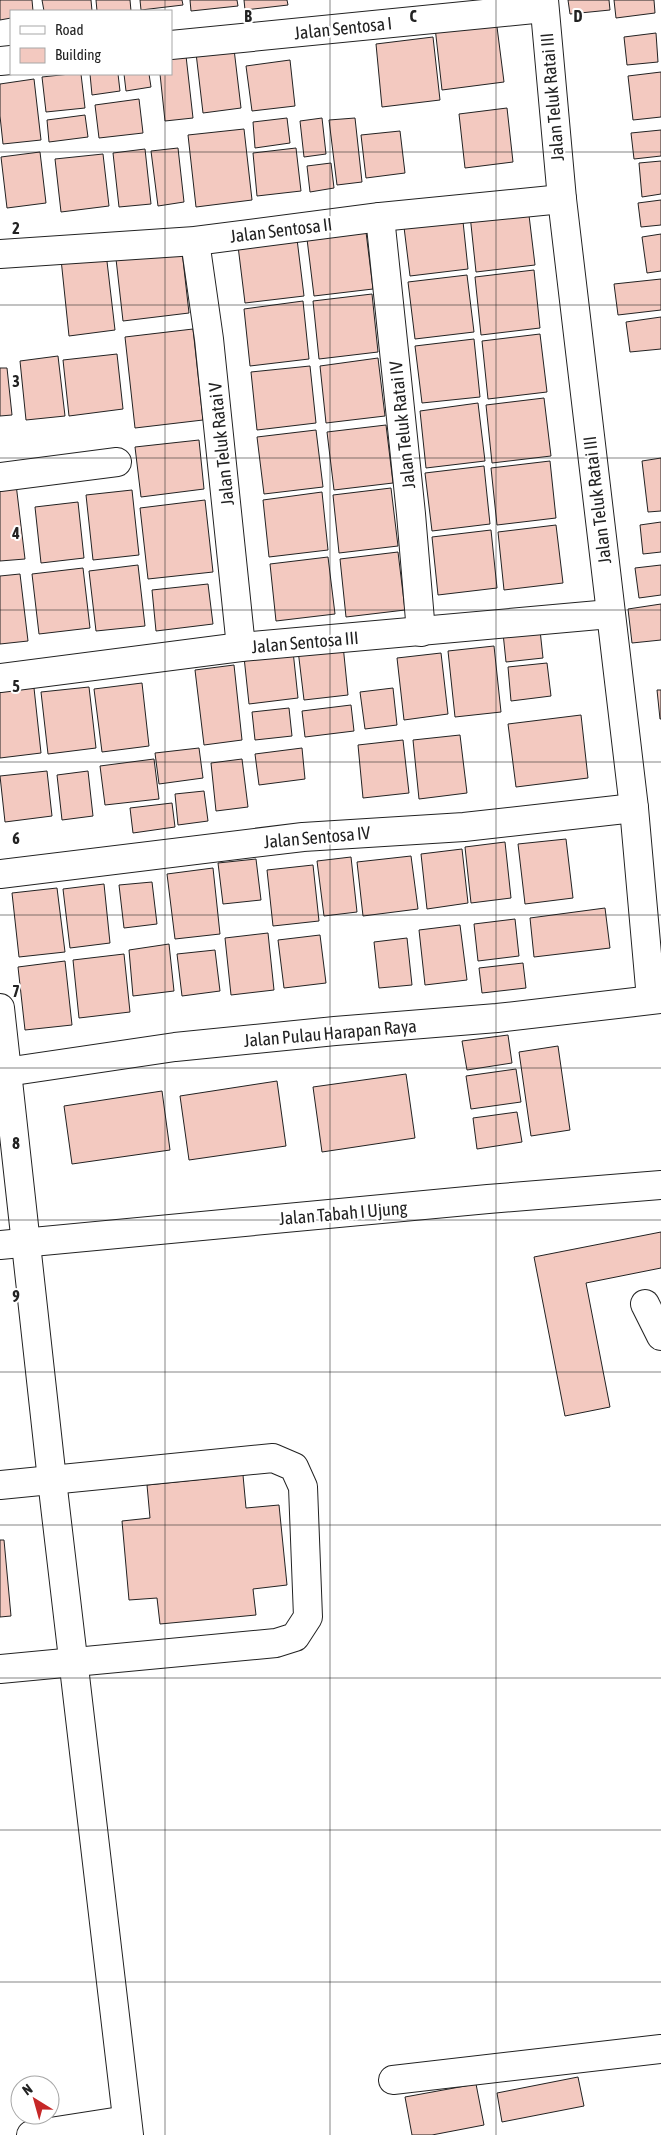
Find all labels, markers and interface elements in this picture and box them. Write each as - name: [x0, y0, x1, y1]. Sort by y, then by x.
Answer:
- text: B: [244, 7, 252, 25]
- text: C: [409, 7, 417, 25]
- text: D: [574, 7, 583, 25]
- legend: [10, 10, 172, 75]
- street label: Jalan Sentosa I: [293, 12, 393, 44]
- text: Road: [55, 21, 84, 38]
- street label: Jalan Teluk Ratai III: [536, 32, 568, 162]
- text: Building: [55, 46, 101, 63]
- street label: Jalan Sentosa II: [229, 213, 333, 247]
- text: 2: [12, 219, 20, 237]
- street label: Jalan Teluk Ratai IV: [385, 360, 419, 490]
- text: 3: [12, 372, 20, 390]
- street label: Jalan Teluk Ratai V: [204, 381, 238, 507]
- street label: Jalan Teluk Ratai III: [579, 435, 615, 565]
- text: 4: [11, 524, 20, 542]
- street label: Jalan Sentosa III: [251, 627, 359, 657]
- text: 5: [12, 677, 20, 695]
- street label: Jalan Sentosa IV: [263, 822, 371, 852]
- text: 6: [12, 829, 20, 847]
- text: 7: [12, 982, 20, 1000]
- street label: Jalan Pulau Harapan Raya: [243, 1015, 417, 1051]
- text: 8: [12, 1134, 20, 1152]
- street label: Jalan Tabah I Ujung: [278, 1197, 408, 1229]
- text: 9: [12, 1287, 20, 1305]
- north arrow: [10, 2075, 60, 2125]
- text: N: [19, 2081, 35, 2098]

